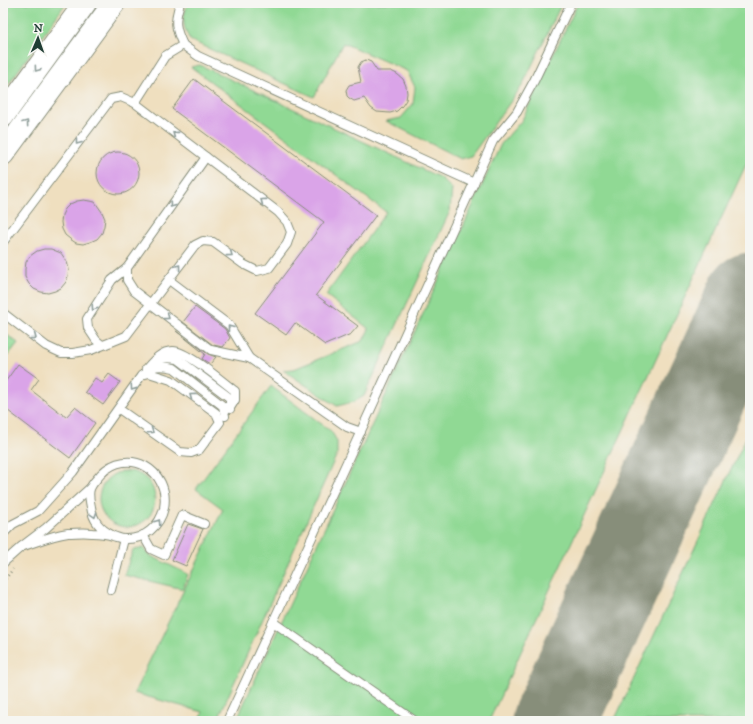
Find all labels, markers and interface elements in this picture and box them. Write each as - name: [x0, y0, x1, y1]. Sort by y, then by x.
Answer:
- north arrow: [18, 18, 58, 58]
- text: N: [34, 22, 43, 36]
- one-way arrow: [35, 64, 42, 71]
- one-way arrow: [21, 120, 28, 127]
- one-way arrow: [172, 132, 179, 139]
- one-way arrow: [75, 138, 83, 145]
- one-way arrow: [260, 199, 267, 206]
- one-way arrow: [170, 200, 177, 207]
- one-way arrow: [225, 249, 232, 256]
- one-way arrow: [174, 265, 181, 272]
- one-way arrow: [91, 304, 99, 311]
- one-way arrow: [163, 312, 170, 319]
- one-way arrow: [227, 325, 234, 333]
- one-way arrow: [30, 332, 37, 340]
- one-way arrow: [131, 383, 138, 390]
- one-way arrow: [189, 393, 196, 401]
- one-way arrow: [146, 426, 153, 433]
- one-way arrow: [89, 511, 97, 518]
- one-way arrow: [153, 519, 161, 526]

